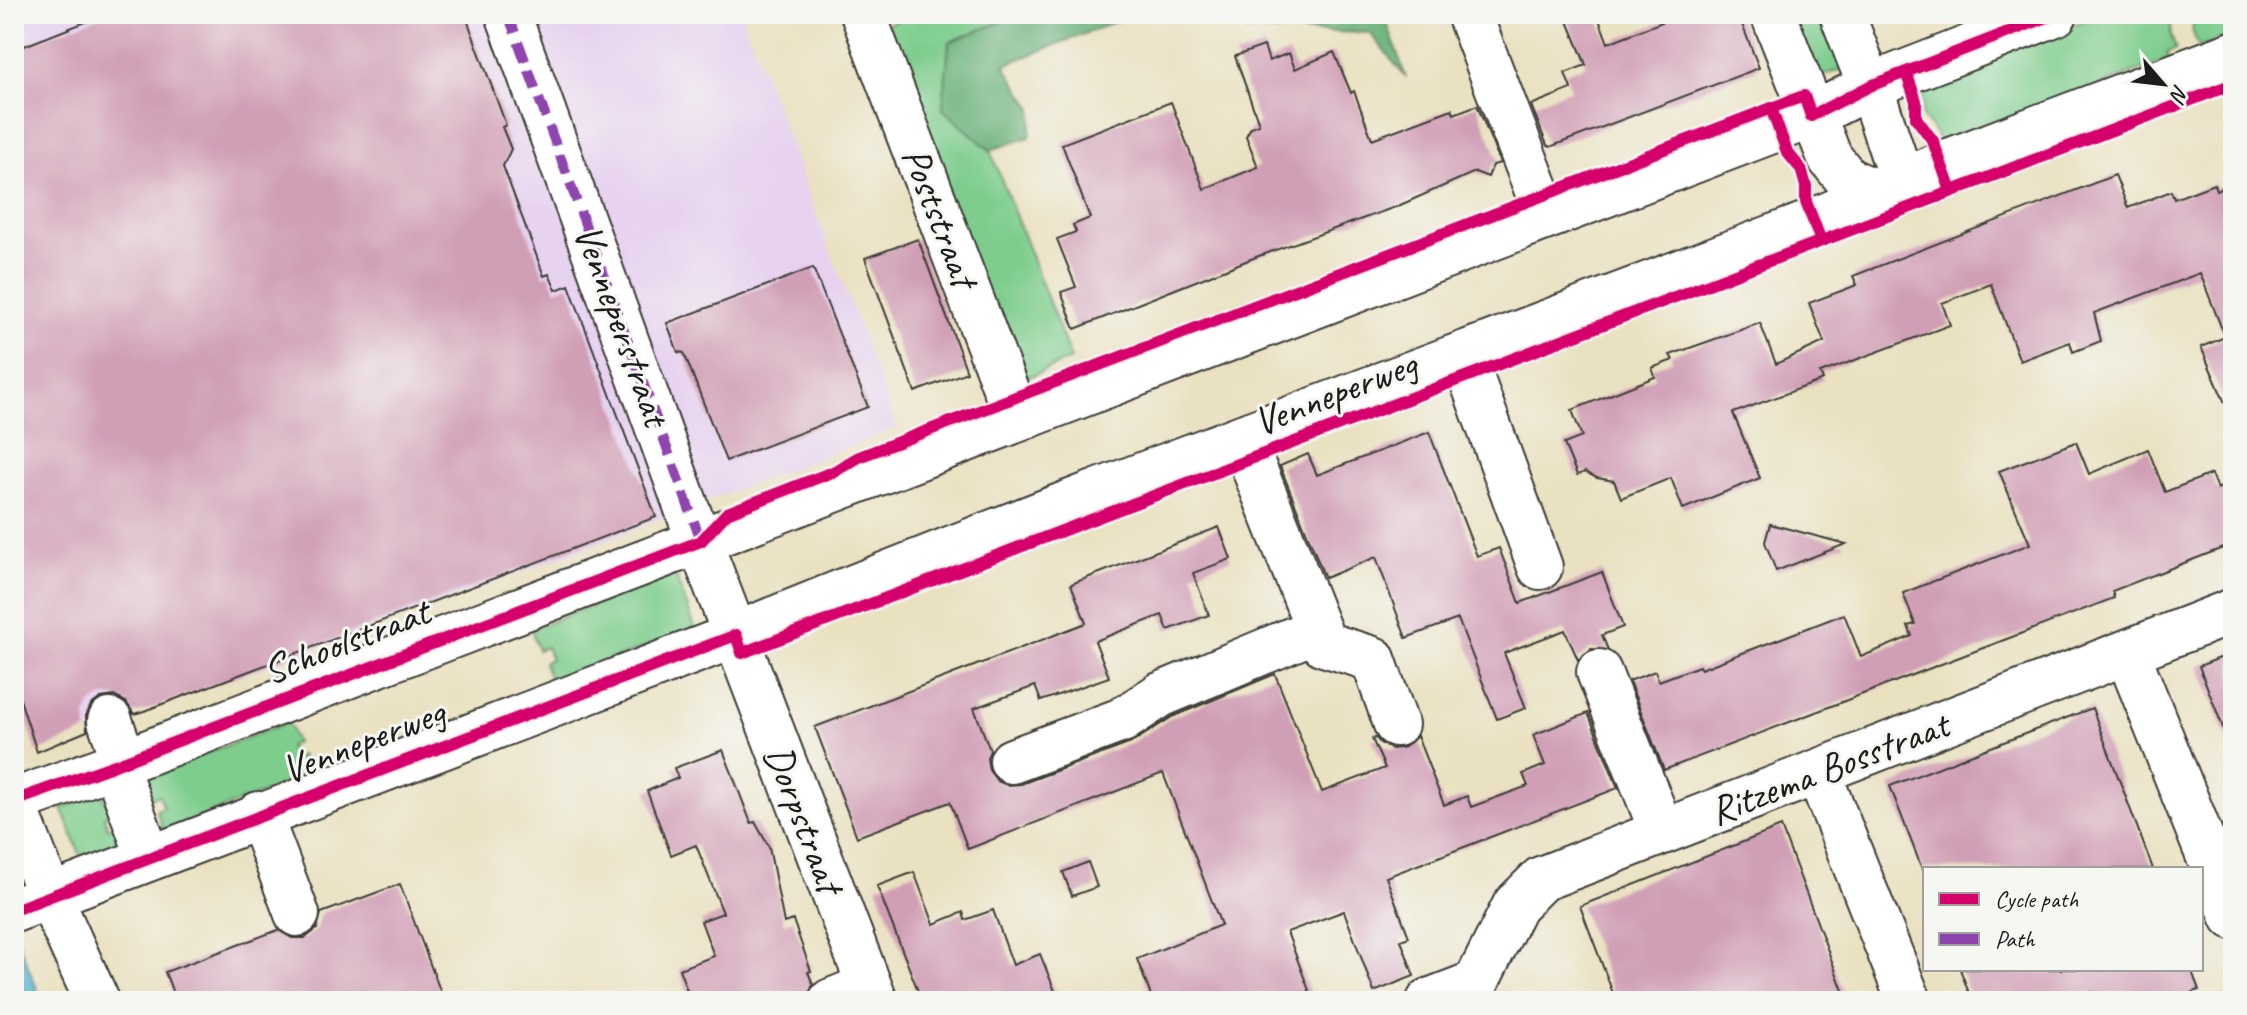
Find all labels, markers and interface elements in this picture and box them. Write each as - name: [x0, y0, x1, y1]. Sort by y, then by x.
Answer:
- north arrow: [2123, 44, 2203, 124]
- text: N: [2163, 80, 2195, 108]
- street label: Poststraat: [891, 140, 991, 299]
- street label: Venneperstraat: [562, 217, 683, 436]
- street label: Venneperweg: [1246, 338, 1426, 447]
- street label: Schoolstraat: [256, 585, 440, 696]
- street label: Venneperweg: [274, 686, 454, 795]
- street label: Ritzema Bosstraat: [1702, 698, 1959, 836]
- street label: Dorpstraat: [753, 738, 857, 905]
- legend: [1923, 867, 2203, 971]
- text: Cycle path: [1995, 884, 2079, 914]
- text: Path: [1995, 924, 2036, 954]

